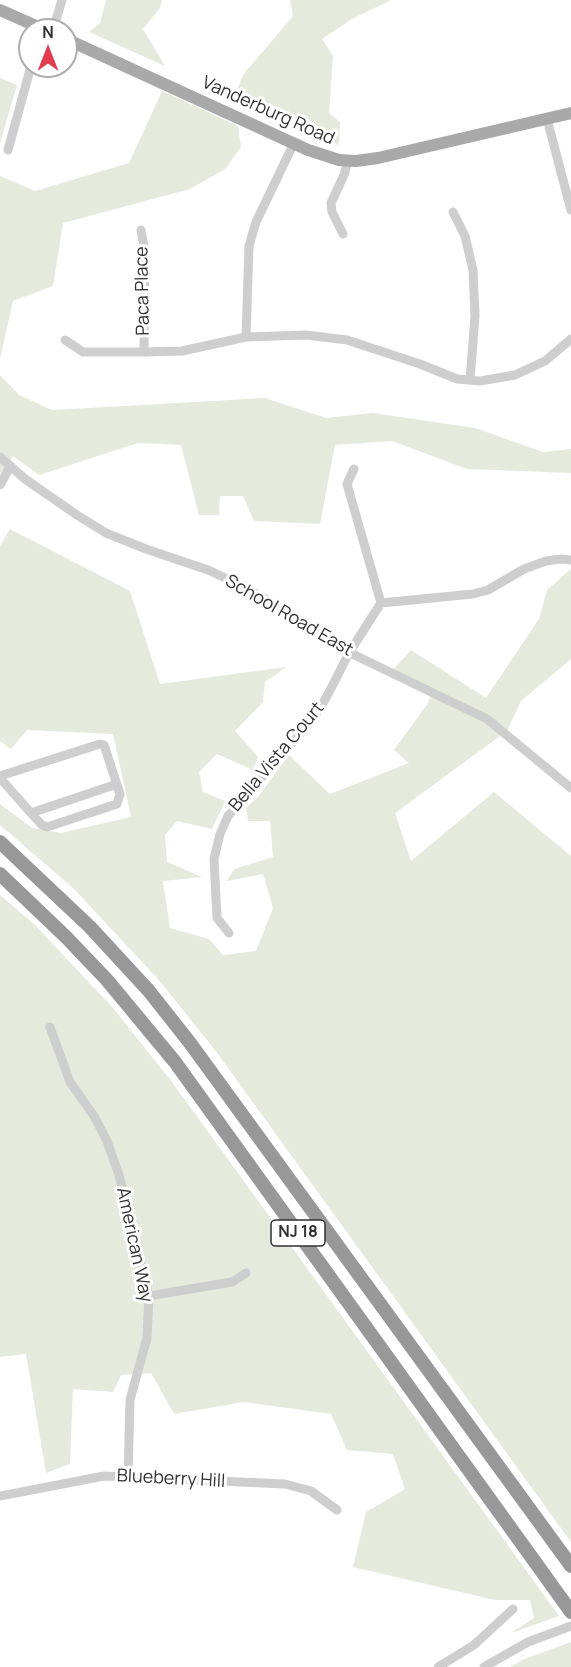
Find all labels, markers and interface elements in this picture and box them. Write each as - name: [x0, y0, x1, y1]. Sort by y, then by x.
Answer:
- north arrow: [18, 18, 78, 78]
- text: N: [42, 21, 54, 43]
- street label: Vanderburg Road: [198, 72, 338, 150]
- street label: Paca Place: [131, 246, 155, 336]
- street label: School Road East: [221, 571, 357, 661]
- street label: Bella Vista Court: [225, 698, 329, 816]
- street label: American Way: [111, 1186, 157, 1304]
- road number: NJ 18: [271, 1220, 325, 1246]
- street label: Blueberry Hill: [116, 1465, 226, 1493]

